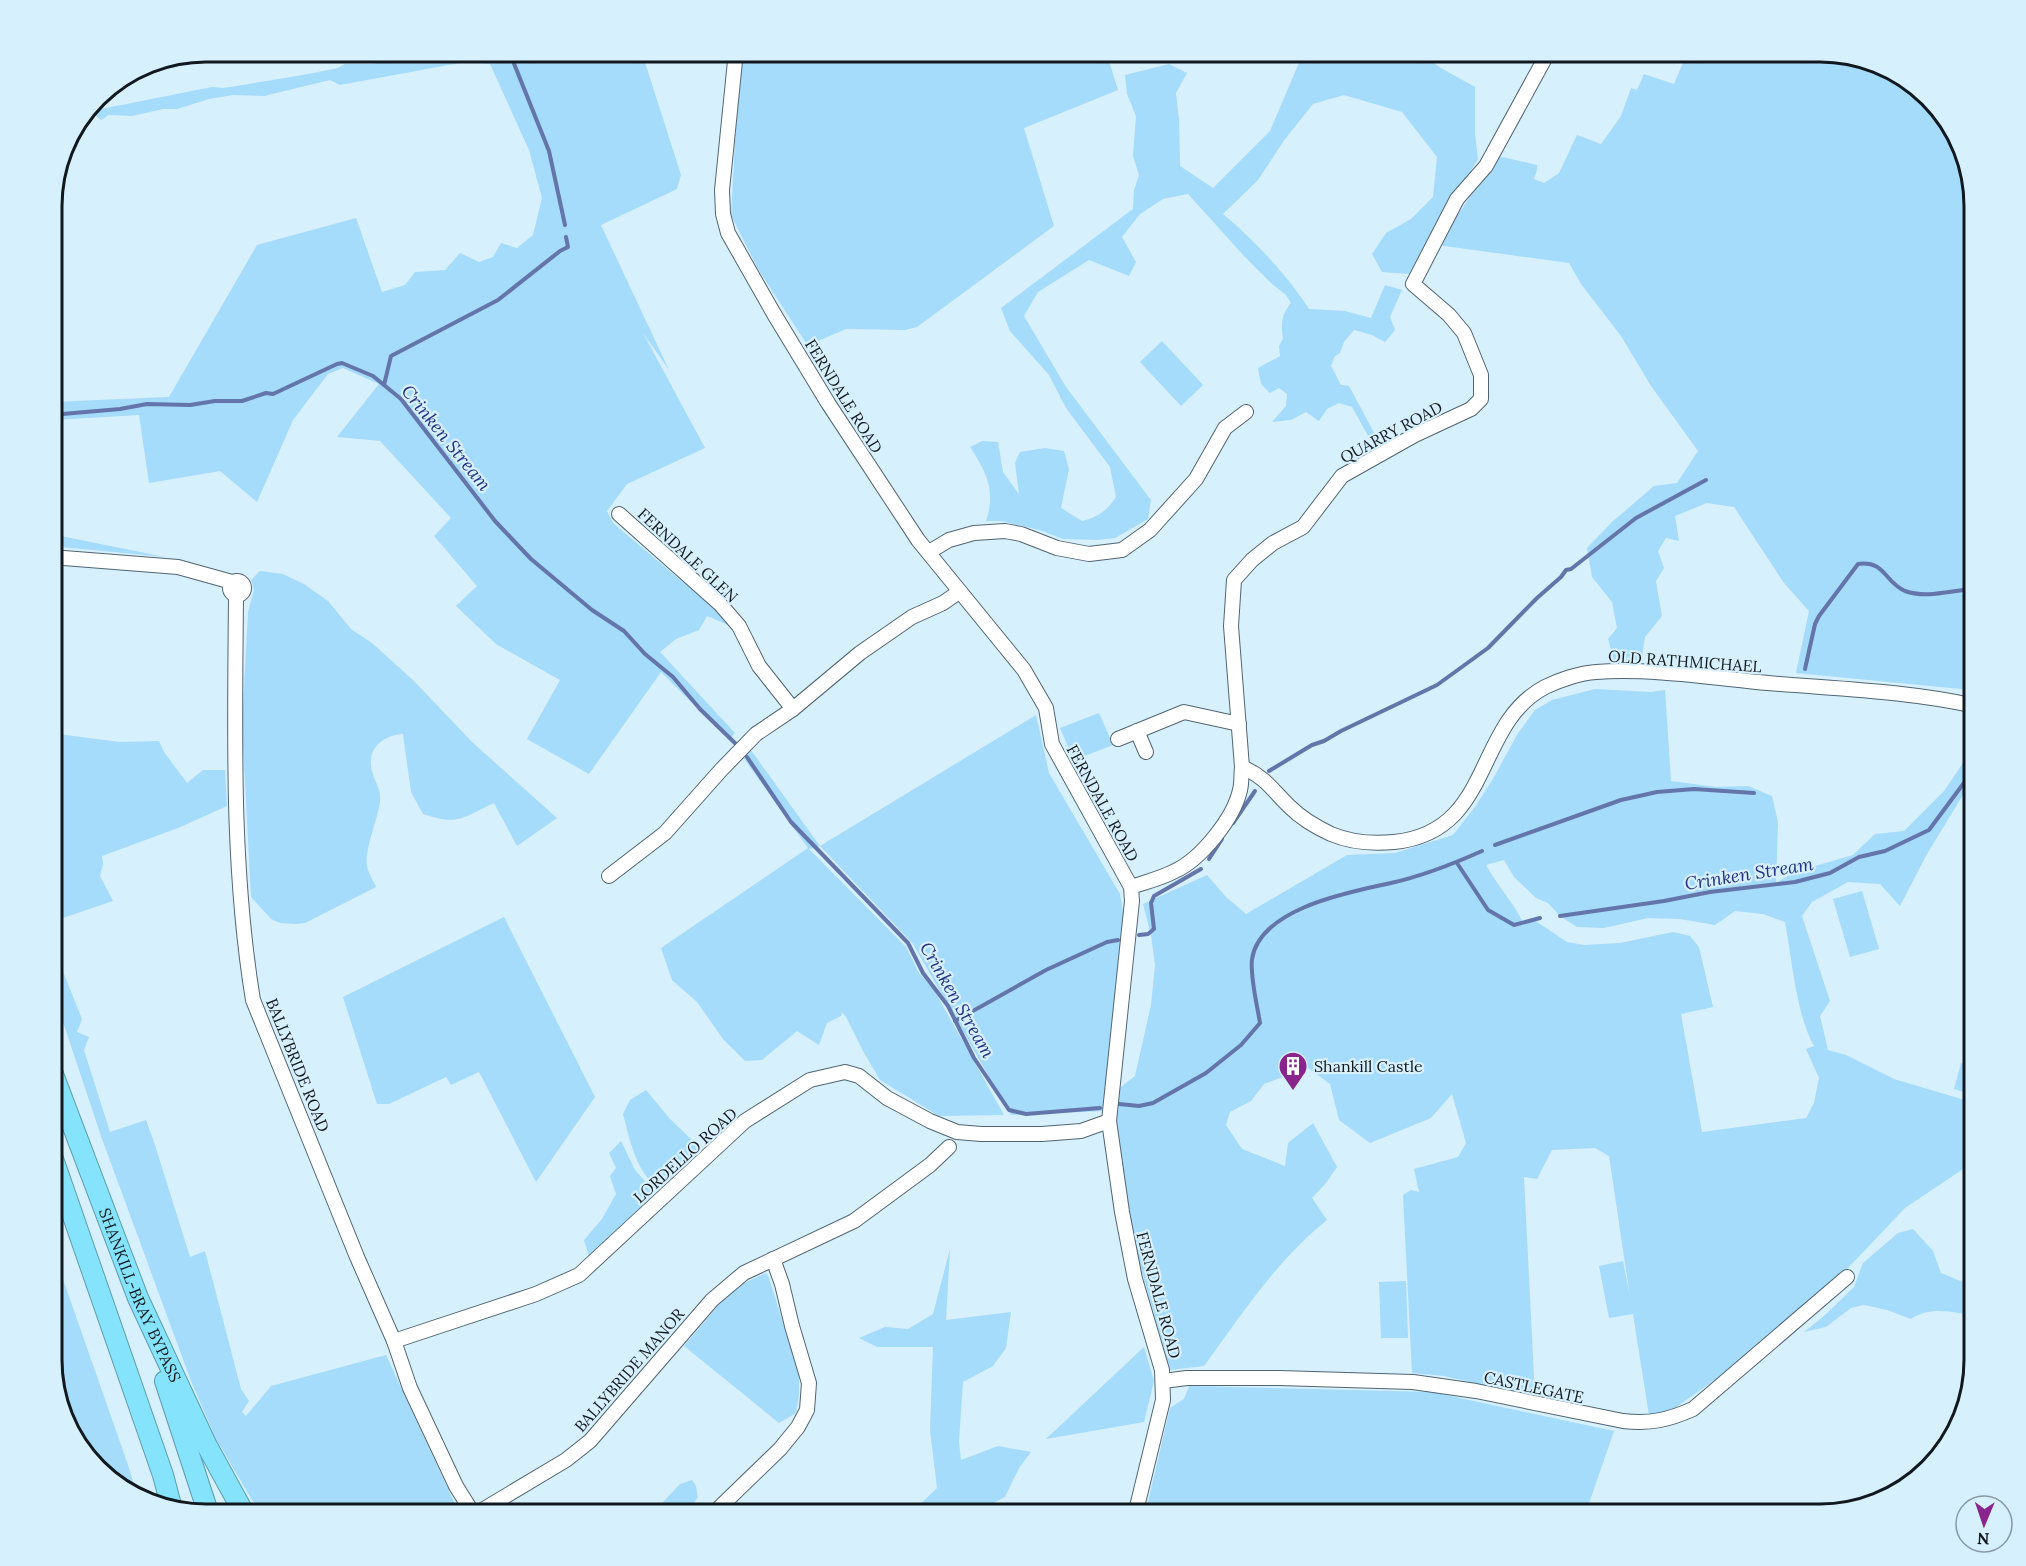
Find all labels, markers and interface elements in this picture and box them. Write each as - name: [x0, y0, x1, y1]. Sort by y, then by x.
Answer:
- street label: FERNDALE ROAD: [801, 335, 887, 457]
- water label: Crinken Stream: [397, 380, 496, 496]
- street label: QUARRY ROAD: [1336, 397, 1446, 467]
- street label: FERNDALE GLEN: [634, 503, 742, 607]
- street label: OLD RATHMICHAEL: [1608, 646, 1762, 676]
- street label: FERNDALE ROAD: [1063, 741, 1143, 865]
- water label: Crinken Stream: [1683, 852, 1815, 895]
- water label: Crinken Stream: [915, 938, 1000, 1062]
- street label: BALLYBRIDE ROAD: [262, 995, 334, 1135]
- building icon: Shankill Castle: [1277, 1050, 1309, 1092]
- place label: Shankill Castle: [1314, 1056, 1423, 1076]
- street label: LORDELLO ROAD: [629, 1103, 741, 1207]
- street label: SHANKILL-BRAY BYPASS: [95, 1205, 186, 1385]
- street label: FERNDALE ROAD: [1132, 1229, 1186, 1361]
- street label: BALLYBRIDE MANOR: [570, 1303, 689, 1436]
- street label: CASTLEGATE: [1482, 1367, 1586, 1407]
- north arrow: [1954, 1494, 2014, 1554]
- text: N: [1977, 1529, 1990, 1549]

